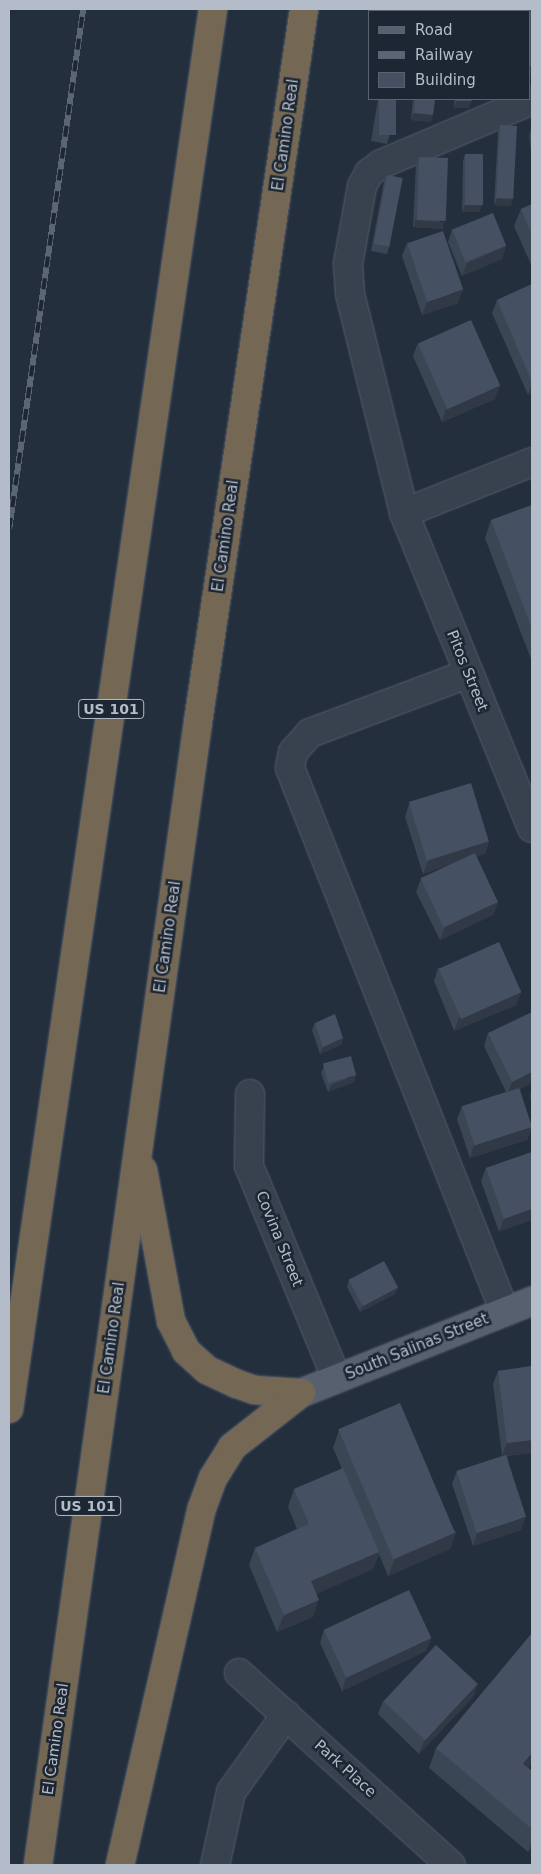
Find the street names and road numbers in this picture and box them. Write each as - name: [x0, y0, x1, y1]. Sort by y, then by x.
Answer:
- street label: El Camino Real: [269, 78, 303, 192]
- street label: El Camino Real: [209, 479, 243, 593]
- street label: Pitos Street: [443, 628, 491, 714]
- road number: US 101: [77, 698, 145, 721]
- street label: El Camino Real: [151, 880, 185, 994]
- street label: Covina Street: [252, 1188, 306, 1290]
- street label: El Camino Real: [95, 1281, 129, 1395]
- street label: South Salinas Street: [343, 1310, 491, 1384]
- road number: US 101: [54, 1494, 122, 1518]
- street label: El Camino Real: [39, 1682, 73, 1796]
- street label: Park Place: [310, 1737, 380, 1801]

